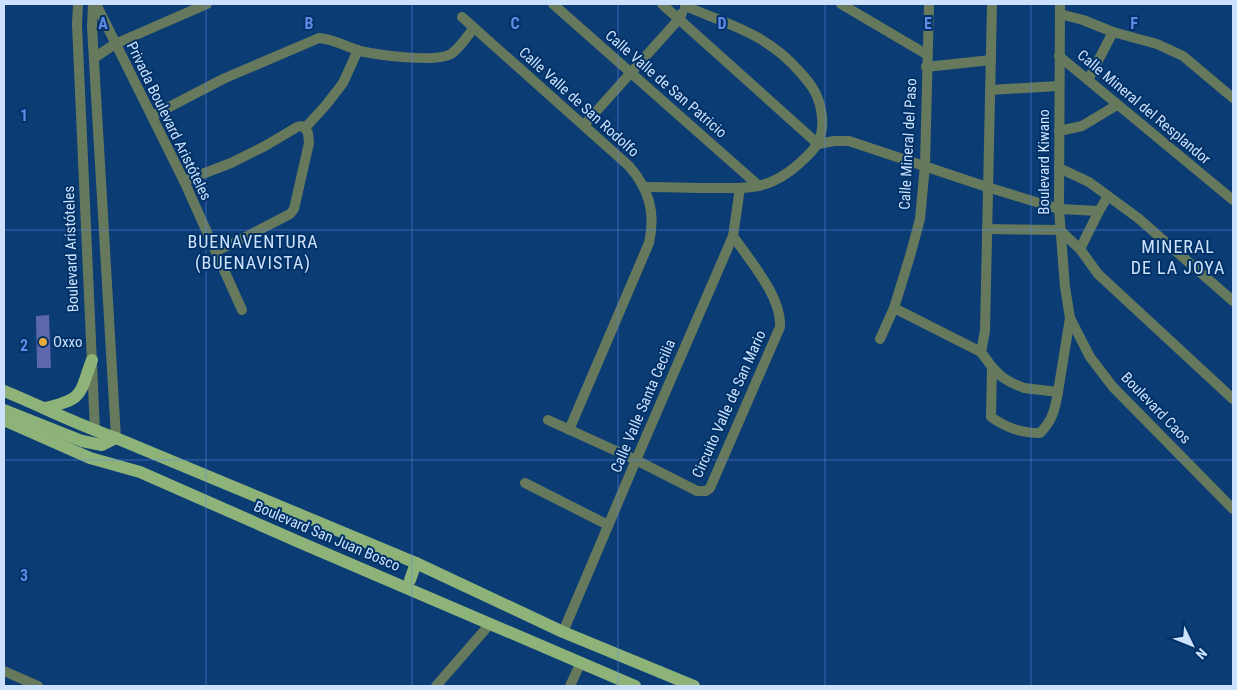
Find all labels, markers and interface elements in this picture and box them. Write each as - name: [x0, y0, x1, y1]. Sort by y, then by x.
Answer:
- text: A: [98, 14, 108, 33]
- text: B: [305, 14, 314, 33]
- text: C: [510, 14, 520, 33]
- text: D: [717, 14, 727, 33]
- text: E: [924, 14, 932, 33]
- text: F: [1130, 14, 1138, 33]
- street label: Calle Valle de San Patricio: [602, 26, 730, 142]
- street label: Privada Boulevard Aristóteles: [123, 39, 215, 203]
- street label: Calle Valle de San Rodolfo: [515, 43, 643, 161]
- street label: Calle Mineral del Resplandor: [1074, 46, 1215, 168]
- street label: Calle Mineral del Paso: [896, 78, 920, 210]
- text: 1: [20, 106, 28, 125]
- street label: Boulevard Kiwano: [1035, 109, 1053, 215]
- street label: Boulevard Aristóteles: [60, 185, 82, 312]
- district label: BUENAVENTURA (BUENAVISTA): [187, 231, 319, 274]
- district label: MINERAL DE LA JOYA: [1131, 236, 1225, 278]
- street label: Circuito Valle de San Mario: [688, 327, 770, 481]
- place label: Oxxo: [53, 333, 83, 351]
- text: 2: [20, 336, 28, 355]
- marker: Oxxo: [37, 336, 49, 348]
- street label: Calle Valle Santa Cecilia: [607, 337, 679, 475]
- street label: Boulevard Caos: [1117, 369, 1195, 448]
- street label: Boulevard San Juan Bosco: [251, 497, 403, 575]
- text: 3: [20, 566, 28, 585]
- north arrow: [1167, 620, 1217, 670]
- text: N: [1193, 645, 1210, 662]

